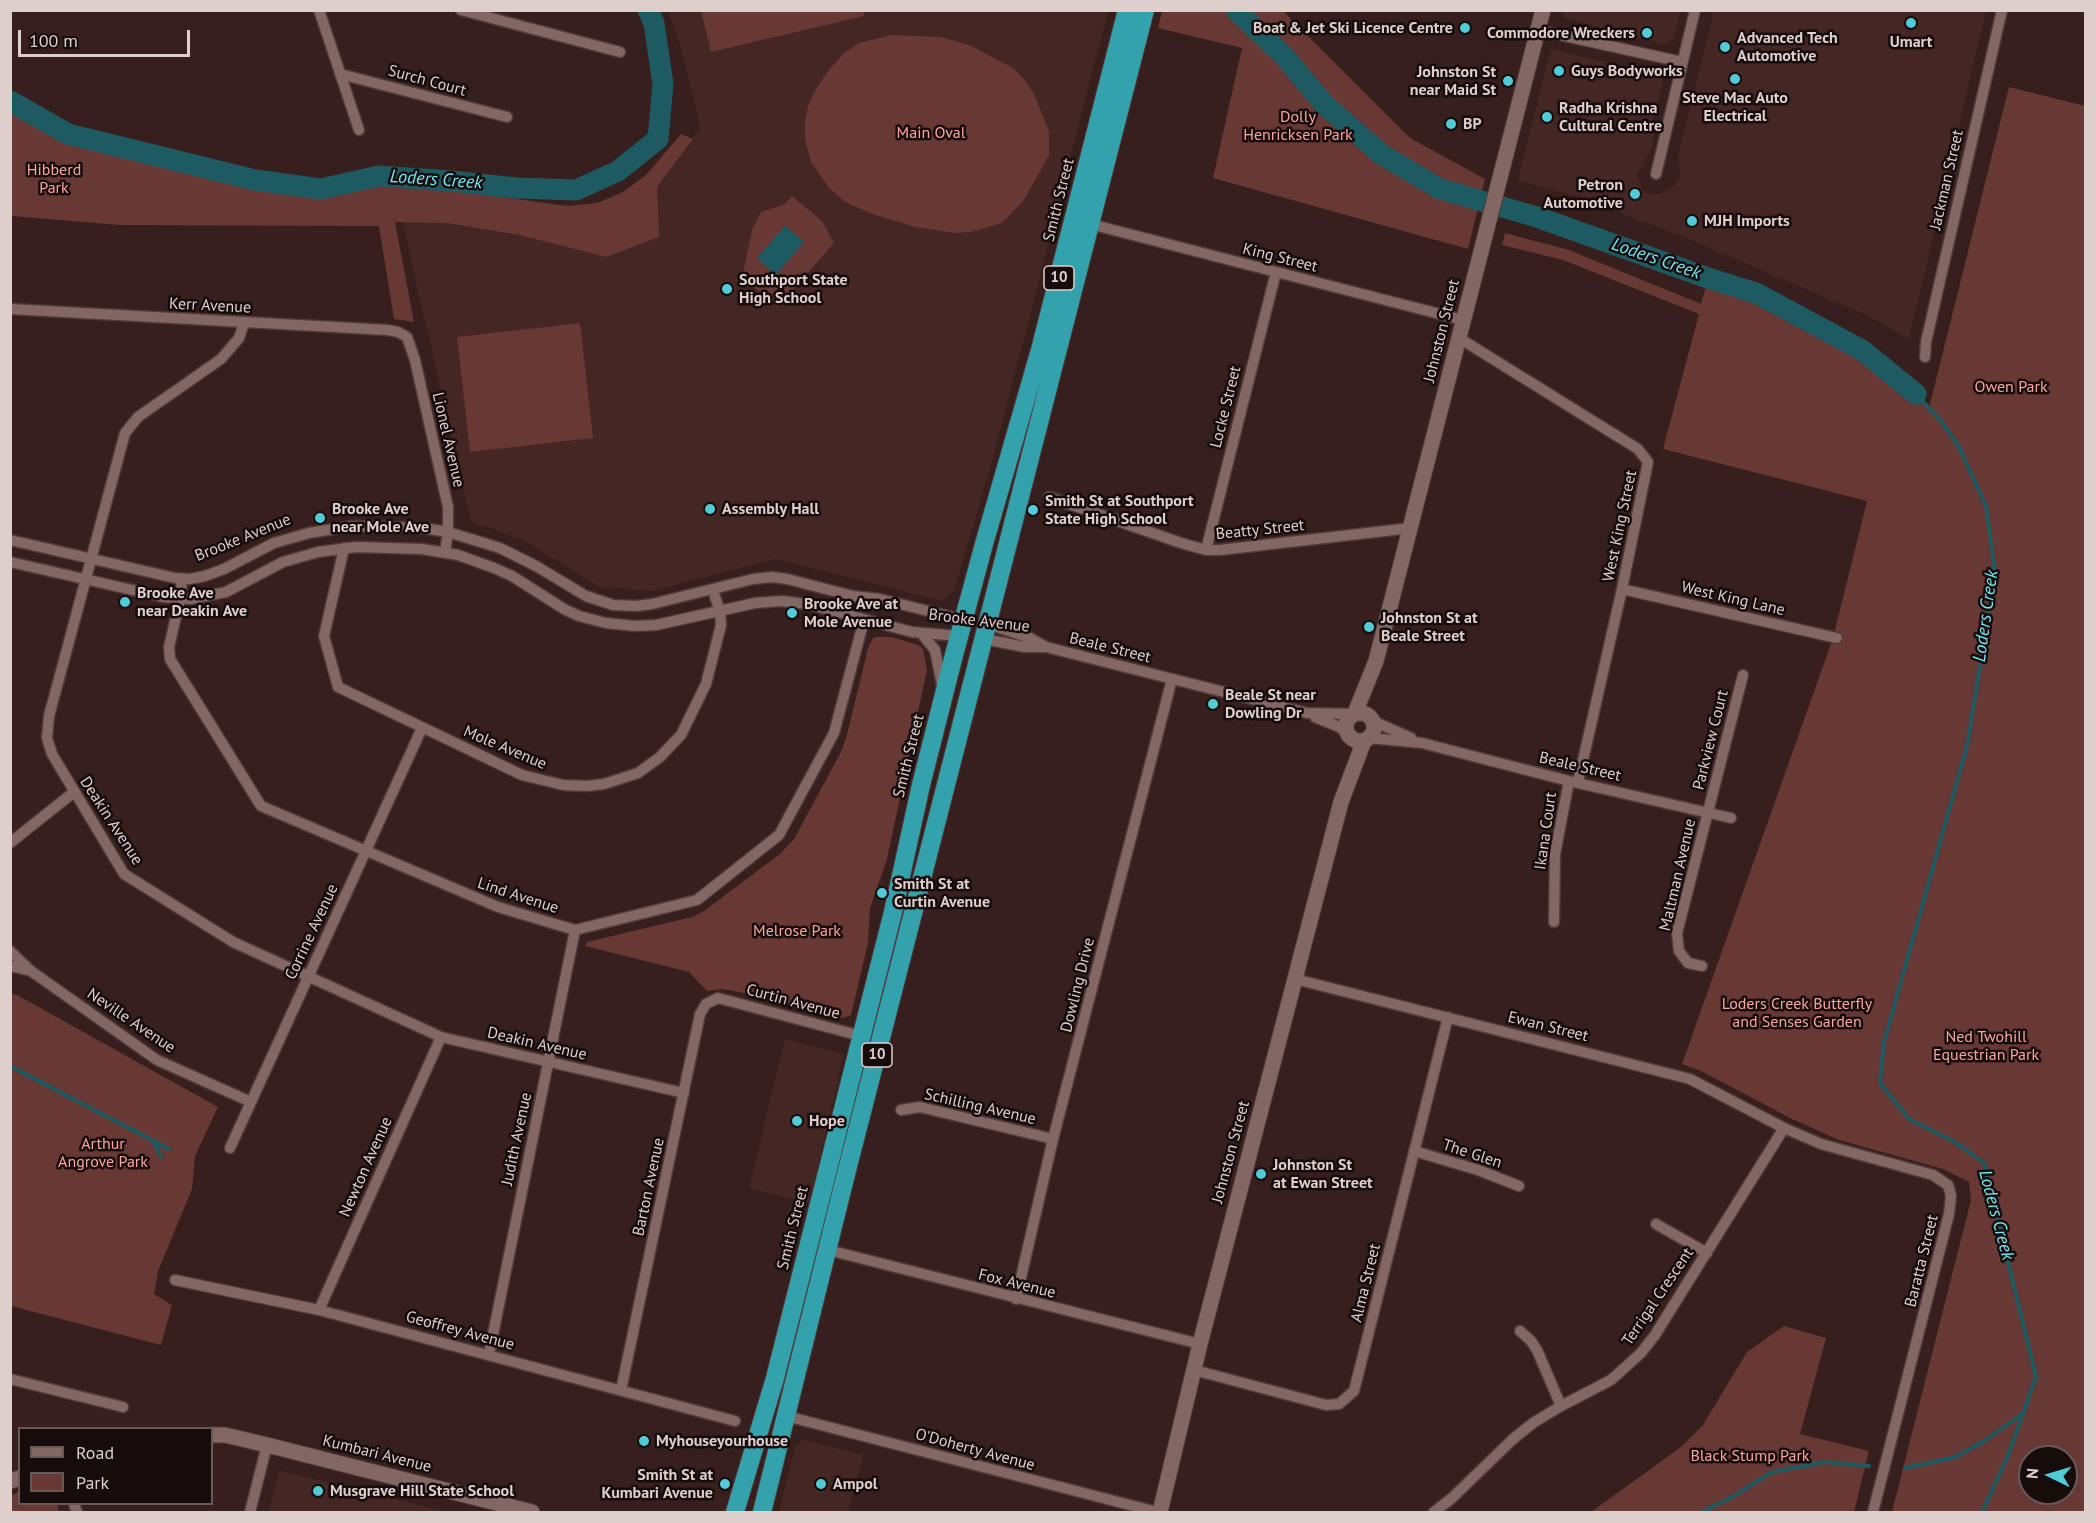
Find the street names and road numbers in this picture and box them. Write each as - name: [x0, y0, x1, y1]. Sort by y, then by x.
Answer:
- street label: Surch Court: [386, 61, 468, 101]
- street label: Jackman Street: [1926, 128, 1968, 232]
- street label: Smith Street: [1039, 156, 1079, 244]
- street label: King Street: [1241, 239, 1319, 277]
- road number: 10: [1044, 266, 1074, 290]
- street label: Johnston Street: [1420, 278, 1464, 384]
- street label: Kerr Avenue: [168, 294, 252, 318]
- street label: Locke Street: [1207, 364, 1245, 450]
- street label: Lionel Avenue: [428, 391, 468, 489]
- street label: West King Street: [1599, 468, 1641, 584]
- street label: Brooke Avenue: [192, 510, 294, 566]
- street label: Beatty Street: [1215, 516, 1305, 544]
- street label: West King Lane: [1679, 578, 1787, 620]
- street label: Brooke Avenue: [927, 605, 1031, 637]
- street label: Beale Street: [1067, 629, 1153, 667]
- street label: Parkview Court: [1689, 688, 1733, 792]
- street label: Smith Street: [889, 712, 929, 800]
- street label: Mole Avenue: [461, 722, 549, 774]
- street label: Beale Street: [1537, 748, 1623, 786]
- street label: Deakin Avenue: [75, 773, 147, 869]
- street label: Ikana Court: [1531, 791, 1561, 871]
- street label: Maltman Avenue: [1656, 817, 1700, 933]
- street label: Lind Avenue: [475, 874, 561, 918]
- street label: Corrine Avenue: [281, 881, 343, 983]
- street label: Dowling Drive: [1057, 936, 1099, 1034]
- street label: Curtin Avenue: [744, 980, 842, 1024]
- street label: Neville Avenue: [83, 984, 179, 1058]
- street label: Ewan Street: [1506, 1008, 1590, 1046]
- street label: Deakin Avenue: [485, 1023, 589, 1065]
- road number: 10: [862, 1043, 892, 1067]
- street label: Schilling Avenue: [922, 1085, 1038, 1129]
- street label: Judith Avenue: [498, 1091, 536, 1187]
- street label: Johnston Street: [1208, 1099, 1254, 1205]
- street label: Newton Avenue: [335, 1114, 397, 1220]
- street label: The Glen: [1440, 1135, 1504, 1173]
- street label: Barton Avenue: [629, 1136, 669, 1238]
- street label: Smith Street: [773, 1184, 813, 1272]
- street label: Baratta Street: [1901, 1213, 1943, 1309]
- street label: Alma Street: [1347, 1242, 1385, 1324]
- street label: Terrigal Crescent: [1618, 1244, 1698, 1350]
- street label: Fox Avenue: [976, 1265, 1058, 1303]
- street label: Geoffrey Avenue: [404, 1307, 516, 1355]
- street label: O'Doherty Avenue: [913, 1425, 1037, 1475]
- street label: Kumbari Avenue: [321, 1431, 433, 1477]

